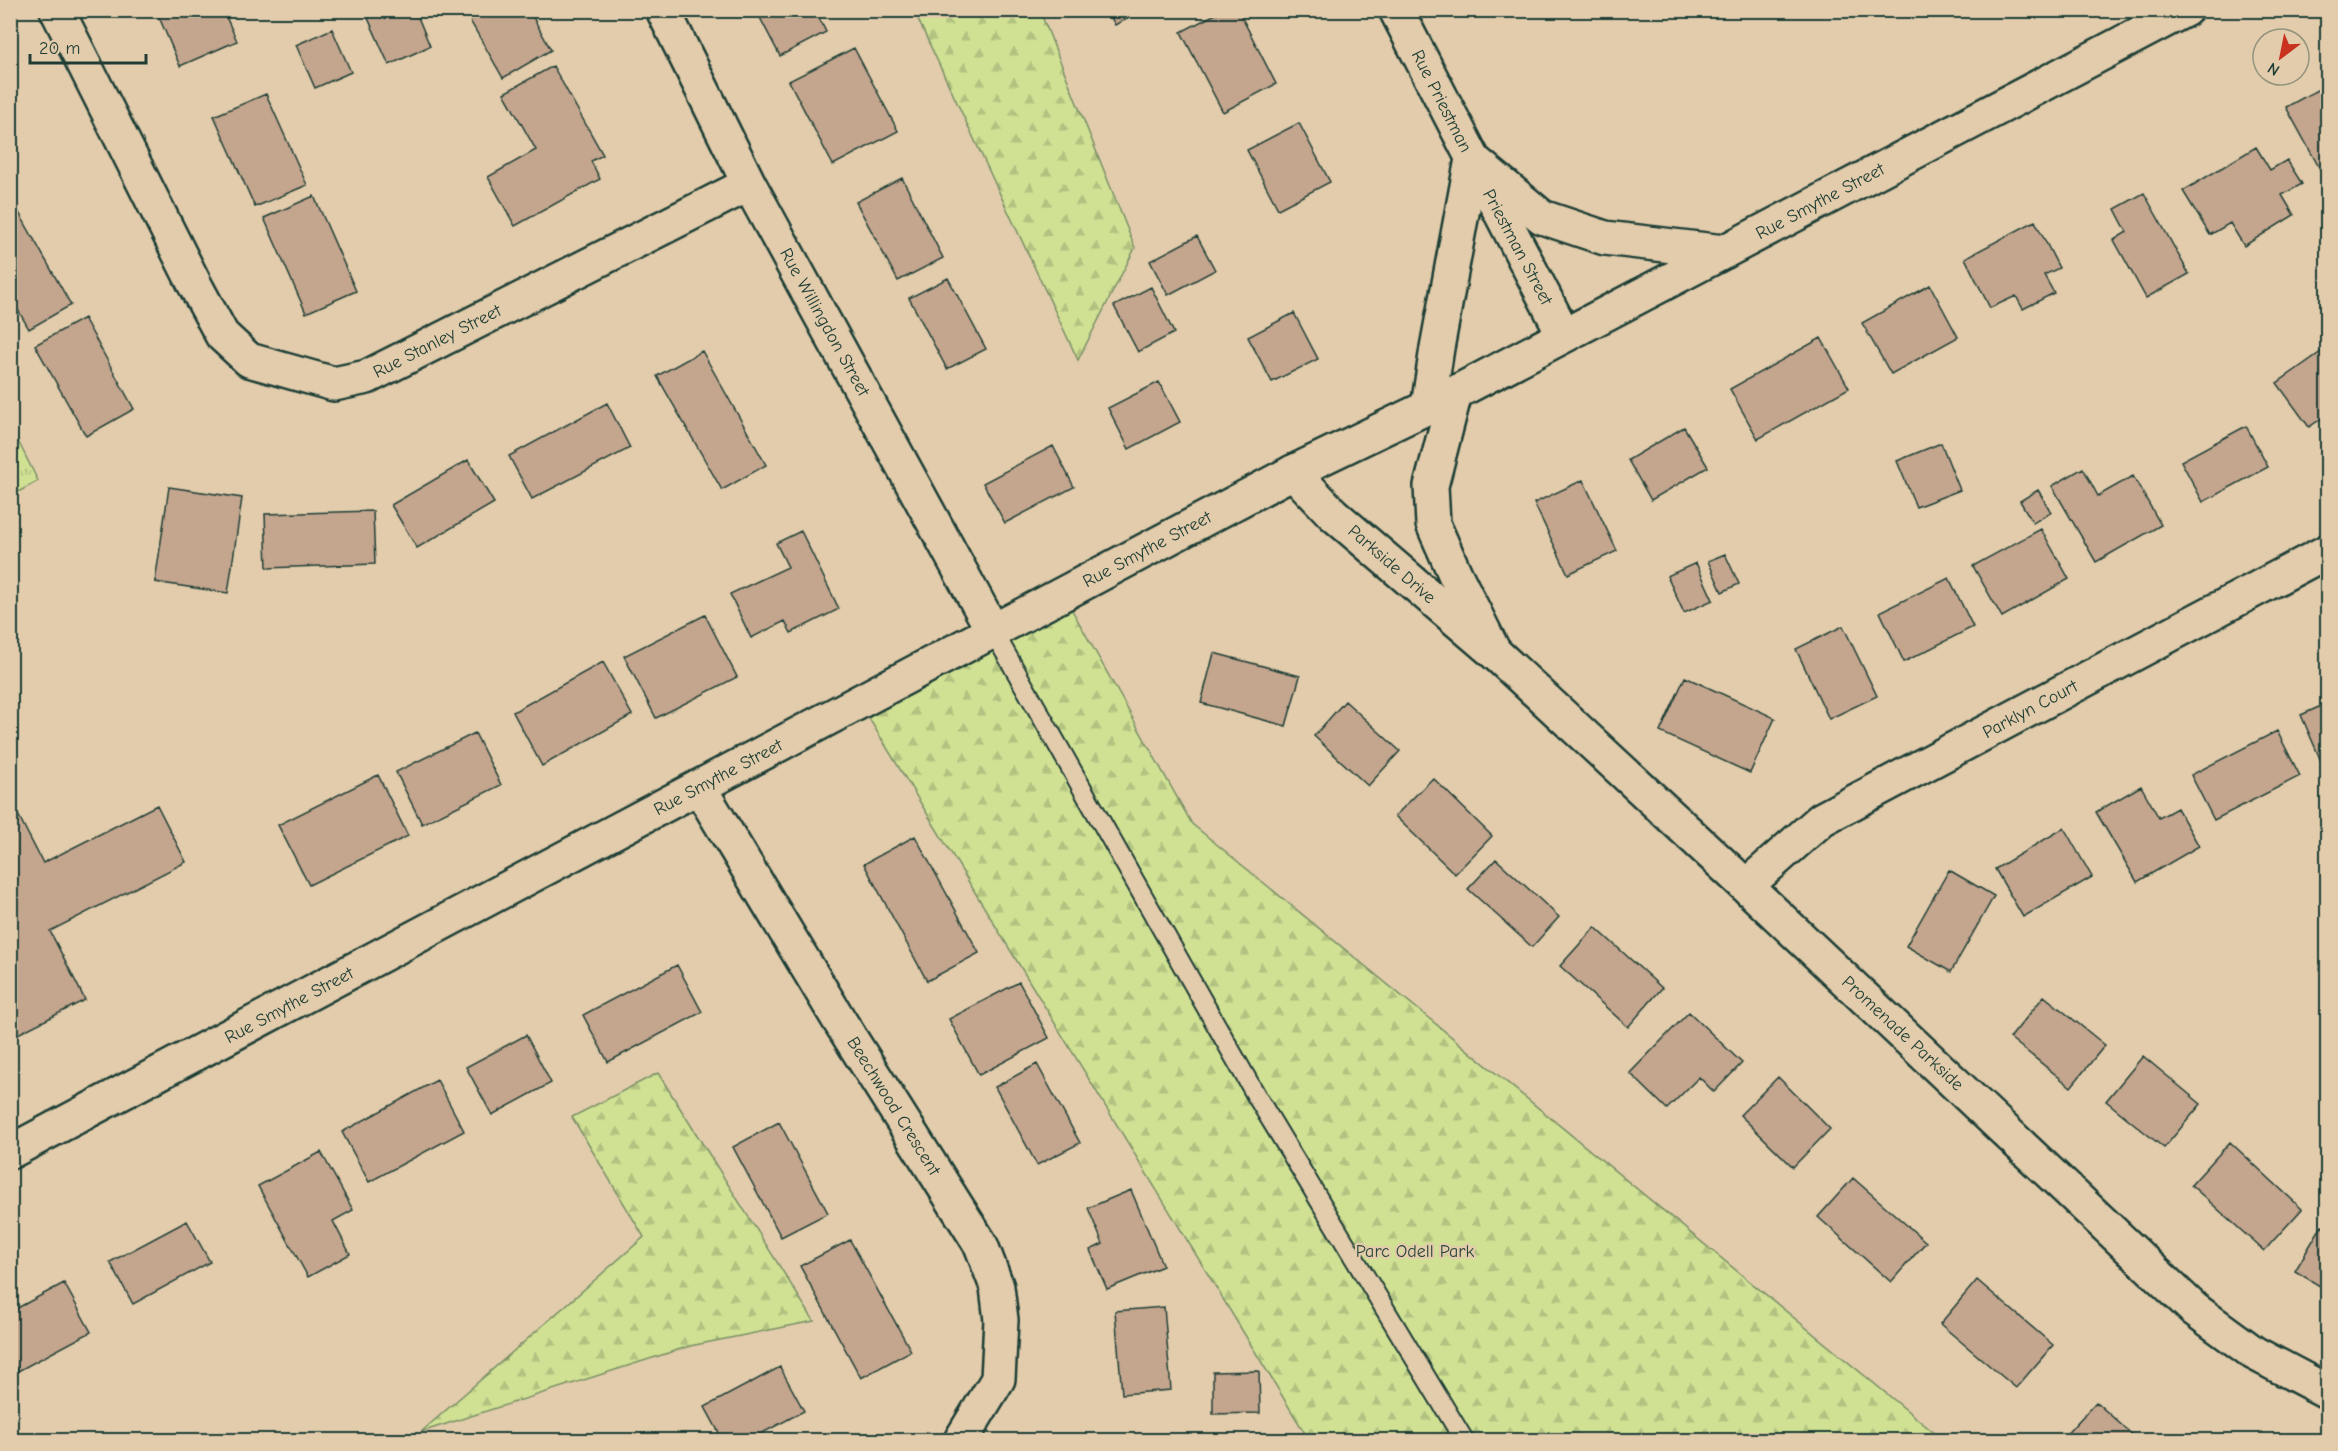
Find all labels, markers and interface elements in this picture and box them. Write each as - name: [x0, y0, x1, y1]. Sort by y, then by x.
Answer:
- scale bar: [30, 27, 146, 65]
- north arrow: [2251, 27, 2311, 87]
- text: 20 m: [39, 38, 80, 59]
- street label: Rue Priestman: [1407, 47, 1476, 156]
- text: N: [2264, 58, 2283, 79]
- street label: Rue Smythe Street: [1752, 158, 1889, 244]
- street label: Priestman Street: [1478, 186, 1557, 309]
- street label: Rue Willingdon Street: [775, 244, 874, 401]
- street label: Rue Stanley Street: [370, 300, 505, 383]
- street label: Rue Smythe Street: [1079, 506, 1216, 592]
- street label: Parkside Drive: [1344, 521, 1440, 608]
- street label: Parklyn Court: [1979, 675, 2082, 743]
- street label: Rue Smythe Street: [650, 734, 787, 820]
- street label: Rue Smythe Street: [221, 962, 358, 1048]
- street label: Promenade Parkside: [1837, 972, 1968, 1095]
- street label: Beechwood Crescent: [842, 1033, 945, 1180]
- park label: Parc Odell Park: [1356, 1241, 1474, 1262]

